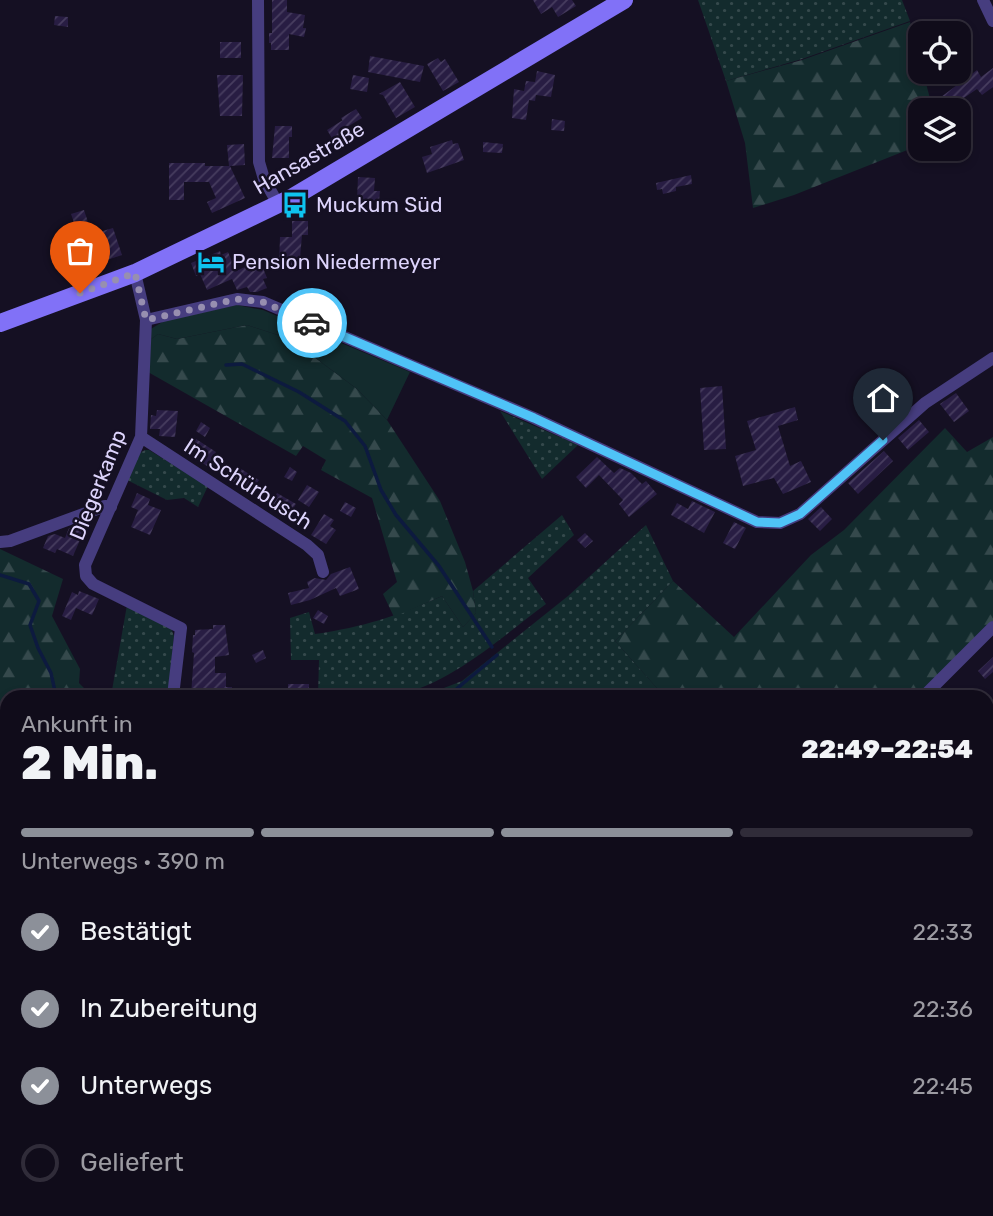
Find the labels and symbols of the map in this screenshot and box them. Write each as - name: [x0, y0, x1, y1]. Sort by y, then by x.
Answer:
- street label: Hansastraße: [249, 116, 369, 199]
- bus stop icon: Muckum Süd: [280, 190, 310, 220]
- place label: Muckum Süd: [316, 192, 442, 217]
- pin: [50, 221, 110, 293]
- hotel icon: Pension Niedermeyer: [196, 247, 226, 277]
- place label: Pension Niedermeyer: [232, 249, 440, 274]
- courier: [277, 288, 347, 358]
- pin: [853, 368, 913, 440]
- street label: Diegerkamp: [64, 426, 131, 544]
- street label: Im Schürbusch: [179, 433, 317, 534]

